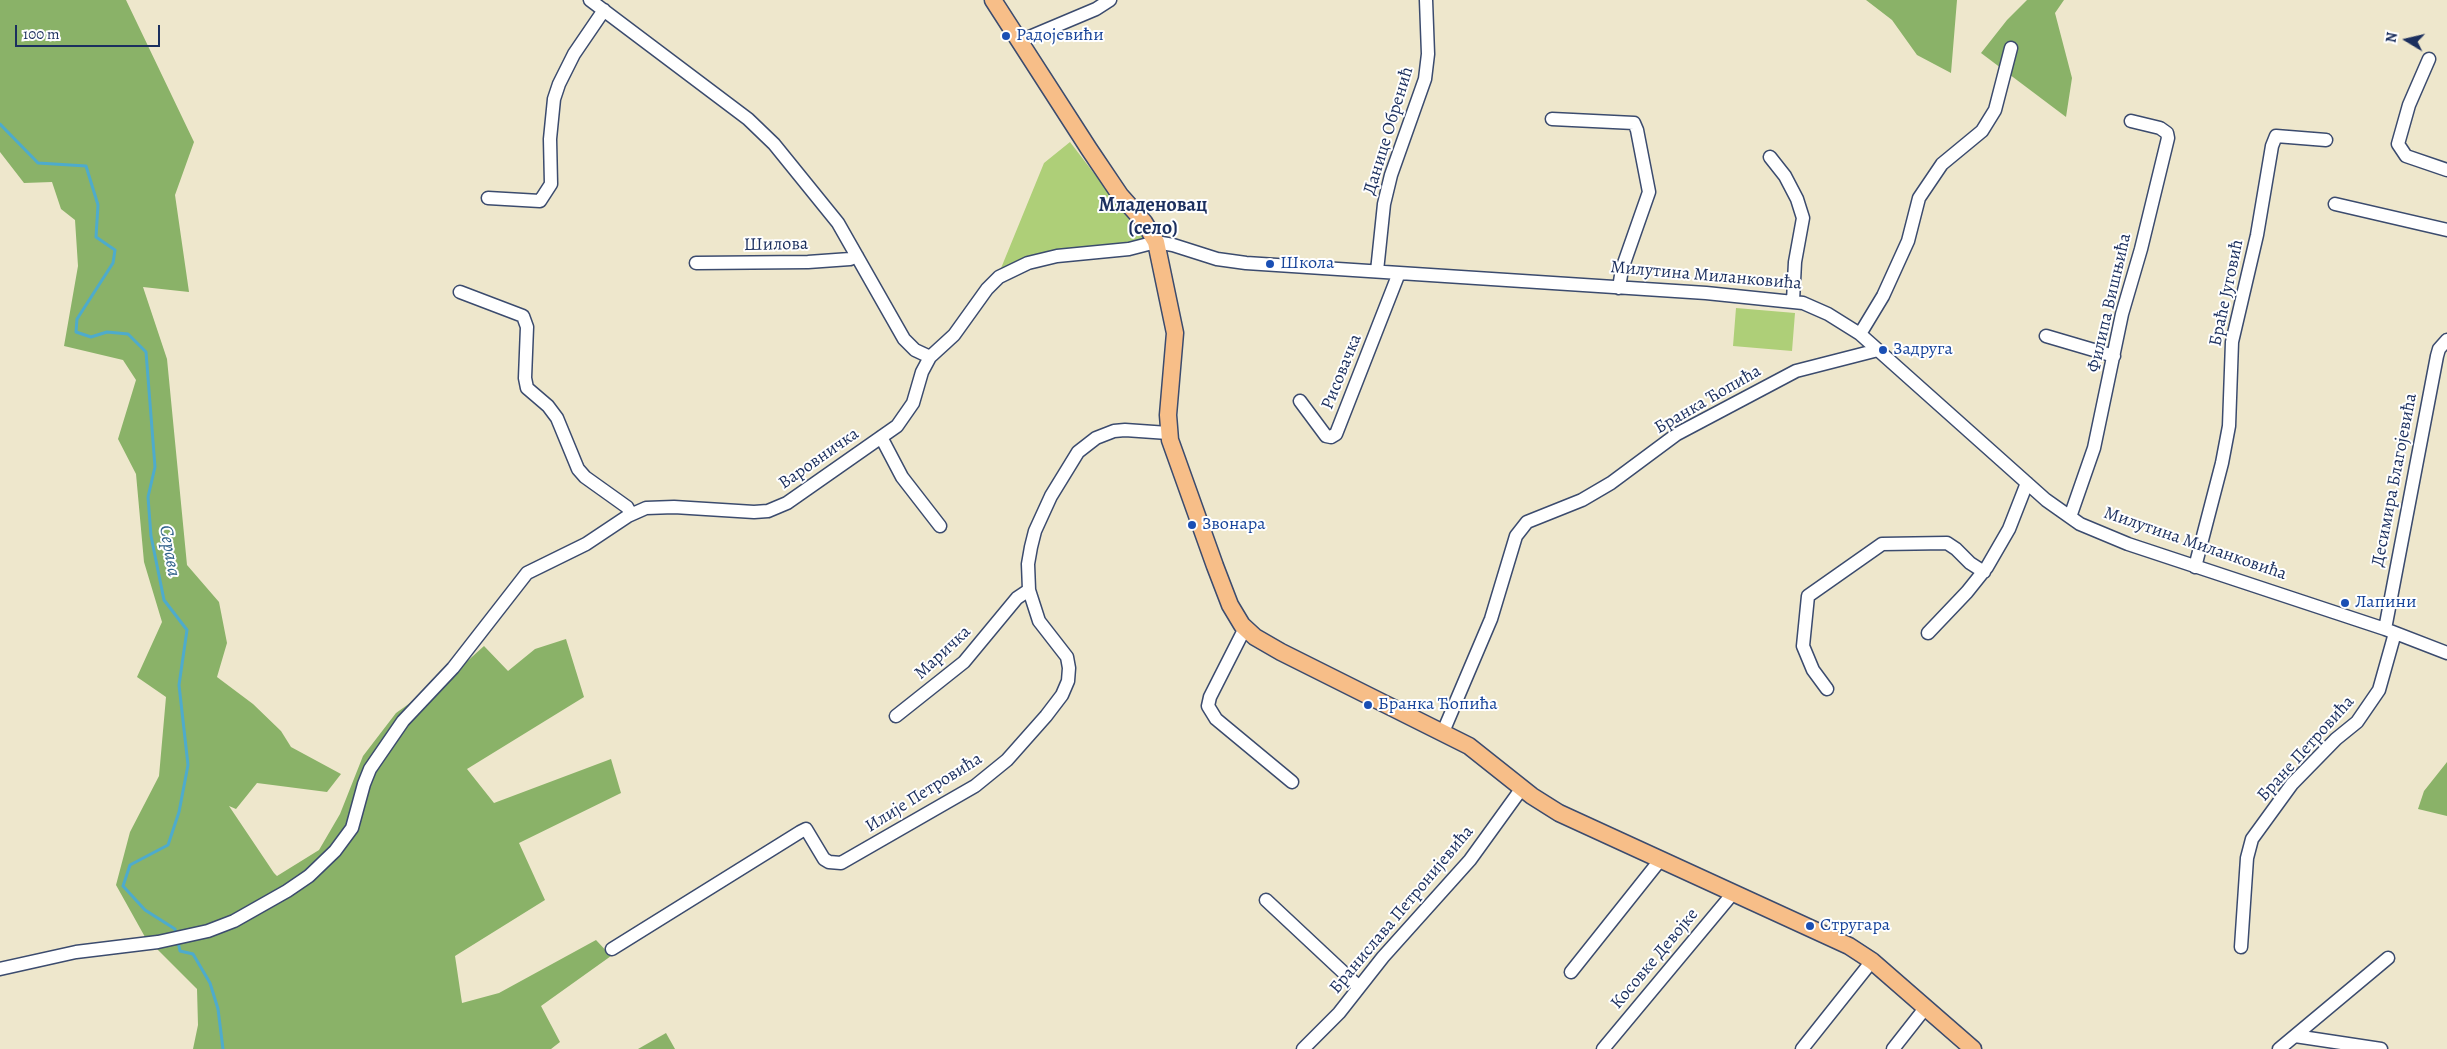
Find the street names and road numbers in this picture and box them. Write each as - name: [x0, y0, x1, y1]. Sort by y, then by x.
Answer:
- street label: Данице Обренић: [1359, 64, 1419, 198]
- street label: Филипа Вишњића: [2083, 231, 2137, 375]
- street label: Шилова: [744, 234, 808, 256]
- street label: Браће Југовић: [2205, 238, 2249, 348]
- street label: Милутина Миланковића: [1609, 257, 1803, 295]
- street label: Рисовачка: [1317, 331, 1367, 413]
- street label: Бранка Ћопића: [1651, 361, 1765, 439]
- street label: Десимира Благојевића: [2368, 391, 2422, 569]
- street label: Варовничка: [775, 423, 863, 495]
- street label: Милутина Миланковића: [2101, 503, 2289, 585]
- street label: Маричка: [910, 621, 976, 685]
- street label: Бране Петровића: [2253, 692, 2359, 806]
- street label: Илије Петровића: [862, 748, 986, 838]
- street label: Бранислава Петронијевића: [1325, 821, 1479, 999]
- street label: Косовке Девојке: [1607, 904, 1703, 1014]

